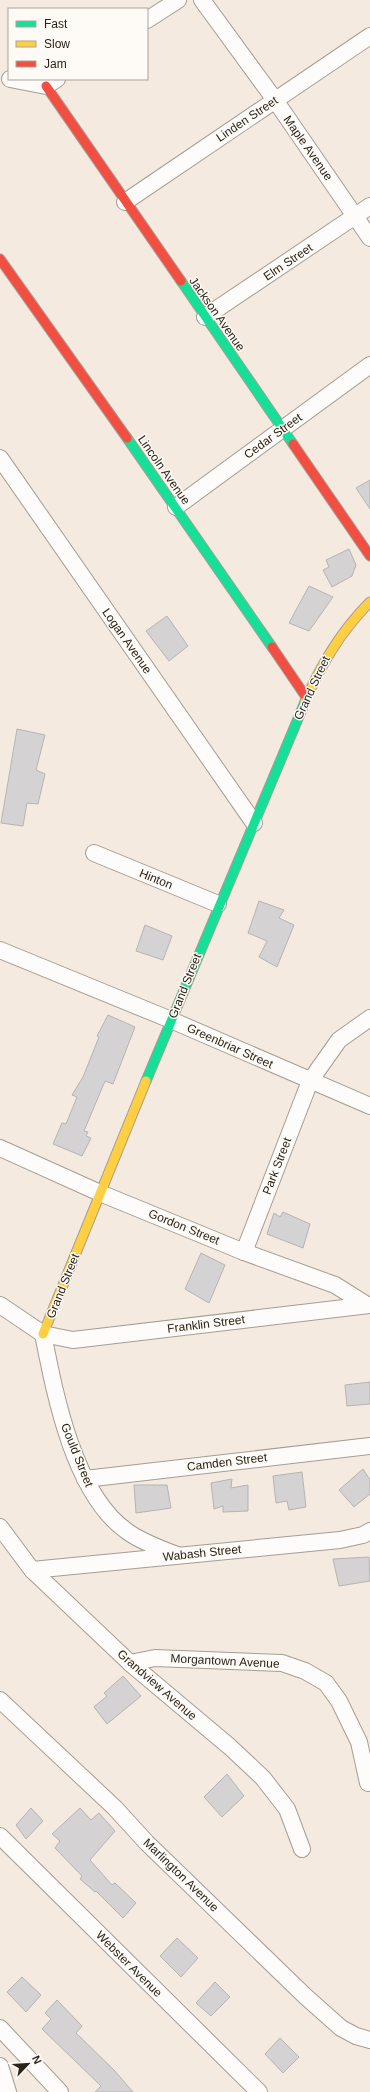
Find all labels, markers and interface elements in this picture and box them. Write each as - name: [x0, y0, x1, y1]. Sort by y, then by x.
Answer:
- legend: [8, 8, 148, 80]
- text: Fast: [44, 17, 68, 31]
- text: Slow: [44, 37, 70, 51]
- text: Jam: [44, 57, 67, 71]
- street label: Linden Street: [213, 93, 281, 145]
- street label: Maple Avenue: [281, 113, 336, 183]
- street label: Elm Street: [261, 240, 316, 283]
- street label: Jackson Avenue: [186, 274, 248, 354]
- street label: Cedar Street: [241, 410, 305, 462]
- street label: Lincoln Avenue: [135, 433, 193, 508]
- street label: Logan Avenue: [99, 606, 155, 677]
- street label: Grand Street: [291, 653, 333, 722]
- street label: Hinton: [137, 866, 175, 892]
- street label: Grand Street: [166, 951, 205, 1020]
- street label: Greenbriar Street: [185, 1021, 276, 1072]
- street label: Park Street: [260, 1135, 295, 1197]
- street label: Gordon Street: [146, 1206, 222, 1248]
- street label: Grand Street: [44, 1251, 83, 1320]
- street label: Franklin Street: [166, 1312, 246, 1336]
- street label: Gould Street: [58, 1421, 96, 1489]
- street label: Camden Street: [186, 1450, 269, 1474]
- street label: Wabash Street: [162, 1542, 243, 1564]
- street label: Grandview Avenue: [114, 1647, 200, 1723]
- street label: Morgantown Avenue: [170, 1651, 280, 1671]
- street label: Marlington Avenue: [140, 1836, 222, 1915]
- street label: Webster Avenue: [93, 1928, 165, 2000]
- north arrow: [8, 2044, 48, 2084]
- text: N: [30, 2054, 44, 2066]

